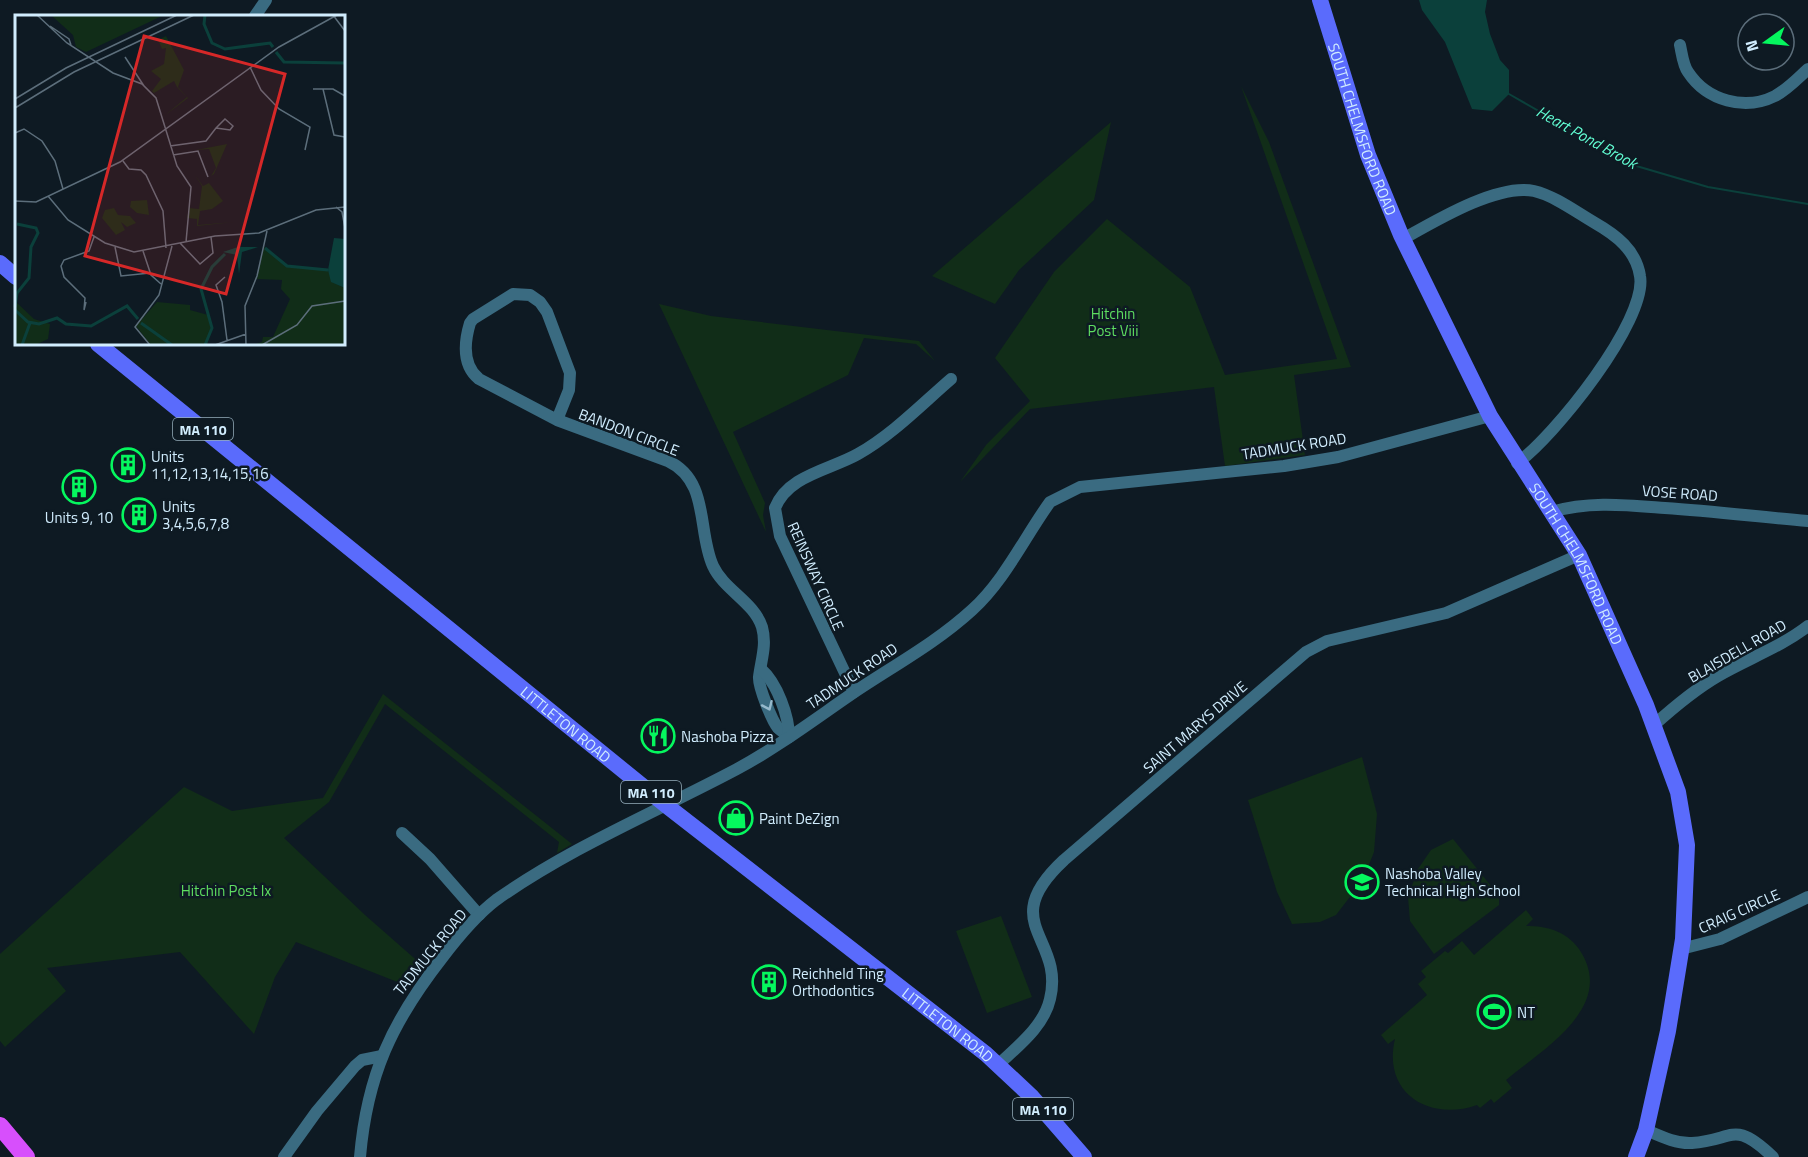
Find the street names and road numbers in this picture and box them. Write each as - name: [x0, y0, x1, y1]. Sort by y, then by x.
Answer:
- street label: SOUTH CHELMSFORD ROAD: [1322, 40, 1403, 219]
- street label: BANDON CIRCLE: [575, 402, 683, 462]
- road number: MA 110: [173, 418, 233, 440]
- street label: TADMUCK ROAD: [1240, 426, 1348, 466]
- street label: SOUTH CHELMSFORD ROAD: [1524, 478, 1629, 648]
- street label: VOSE ROAD: [1641, 479, 1719, 507]
- street label: REINSWAY CIRCLE: [782, 518, 850, 634]
- street label: BLAISDELL ROAD: [1683, 613, 1791, 689]
- street label: TADMUCK ROAD: [802, 637, 902, 715]
- street label: SAINT MARYS DRIVE: [1138, 675, 1252, 779]
- street label: LITTLETON ROAD: [516, 680, 616, 768]
- road number: MA 110: [621, 781, 681, 803]
- street label: CRAIG CIRCLE: [1694, 883, 1784, 939]
- street label: TADMUCK ROAD: [388, 904, 472, 1000]
- street label: LITTLETON ROAD: [897, 981, 999, 1067]
- road number: MA 110: [1013, 1098, 1073, 1120]

